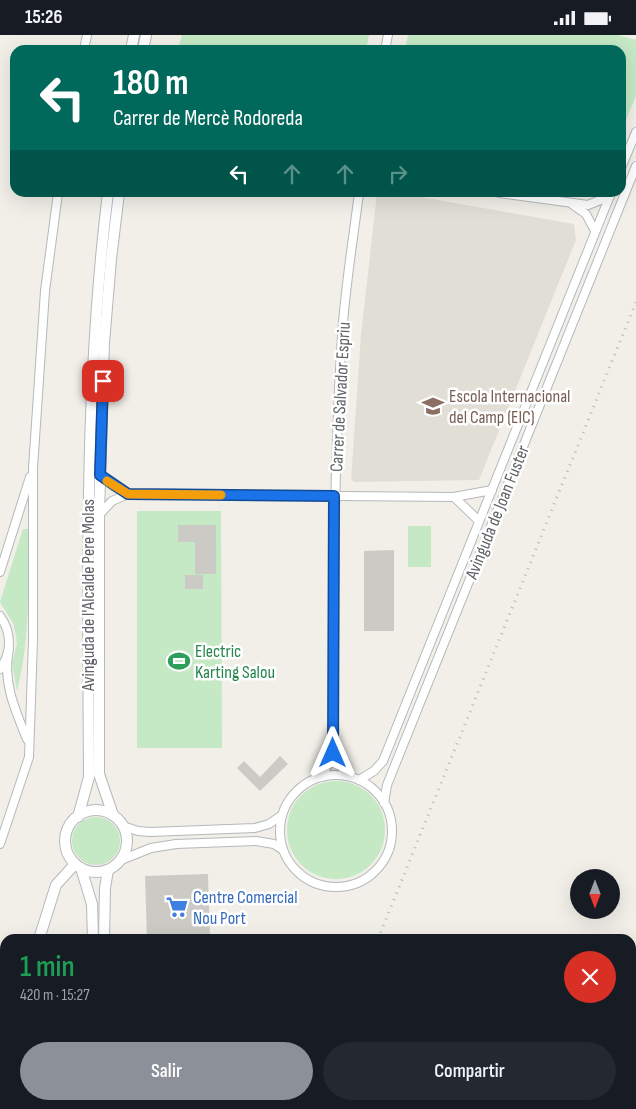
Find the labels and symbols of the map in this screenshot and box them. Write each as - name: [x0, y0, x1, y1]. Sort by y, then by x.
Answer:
- street label: Carrer de Salvador Espriu: [326, 321, 355, 473]
- pin: [82, 360, 124, 402]
- place label: Escola Internacional del Camp (EIC): [449, 386, 570, 428]
- school or university icon: Escola Internacional del Camp (EIC): [420, 393, 446, 419]
- street label: Avinguda de Joan Fuster: [461, 442, 534, 583]
- street label: Avinguda de l'Alcalde Pere Molas: [78, 499, 99, 692]
- place label: Electric Karting Salou: [195, 641, 275, 683]
- sports icon: Electric Karting Salou: [166, 648, 192, 674]
- position arrow: [306, 726, 358, 778]
- north arrow: [570, 869, 620, 919]
- place label: Centre Comercial Nou Port: [193, 887, 298, 929]
- supermarket icon: Centre Comercial Nou Port: [164, 894, 190, 920]

